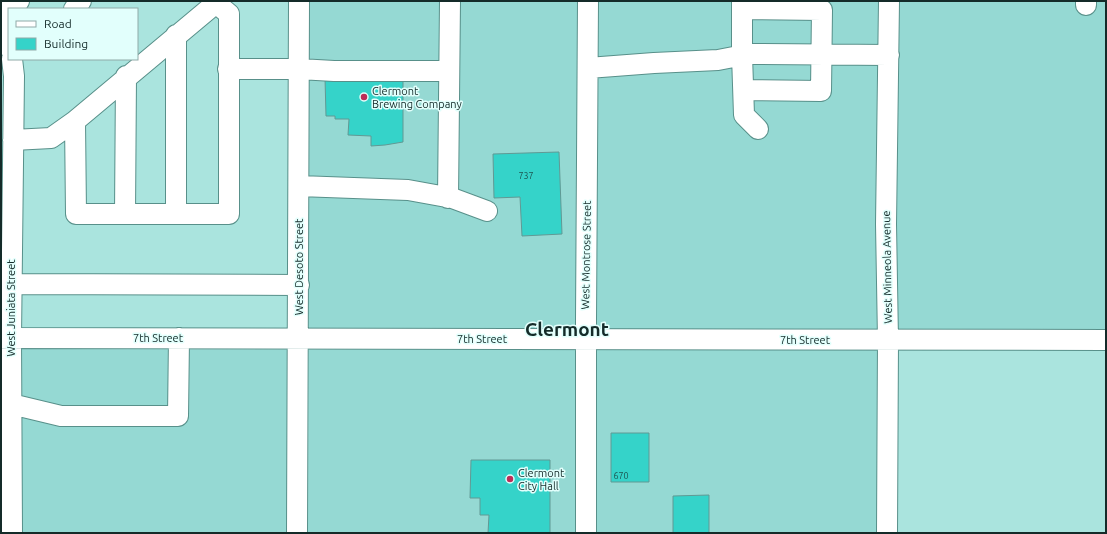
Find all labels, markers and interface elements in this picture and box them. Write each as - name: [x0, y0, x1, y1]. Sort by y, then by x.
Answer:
- legend: [8, 8, 138, 60]
- text: Road: [44, 17, 72, 30]
- text: Building: [44, 37, 88, 50]
- place label: Clermont Brewing Company: [372, 85, 462, 110]
- marker: Clermont Brewing Company: [359, 92, 369, 102]
- house number: 737: [518, 171, 534, 181]
- street label: West Montrose Street: [579, 200, 593, 310]
- street label: West Minneola Avenue: [880, 210, 894, 324]
- street label: West Desoto Street: [293, 218, 305, 315]
- street label: West Juniata Street: [5, 259, 17, 357]
- district label: Clermont: [525, 318, 609, 340]
- street label: 7th Street: [133, 332, 184, 344]
- street label: 7th Street: [457, 333, 508, 345]
- street label: 7th Street: [780, 334, 831, 346]
- place label: Clermont City Hall: [518, 467, 565, 492]
- house number: 670: [613, 471, 629, 481]
- marker: Clermont City Hall: [505, 474, 515, 484]

